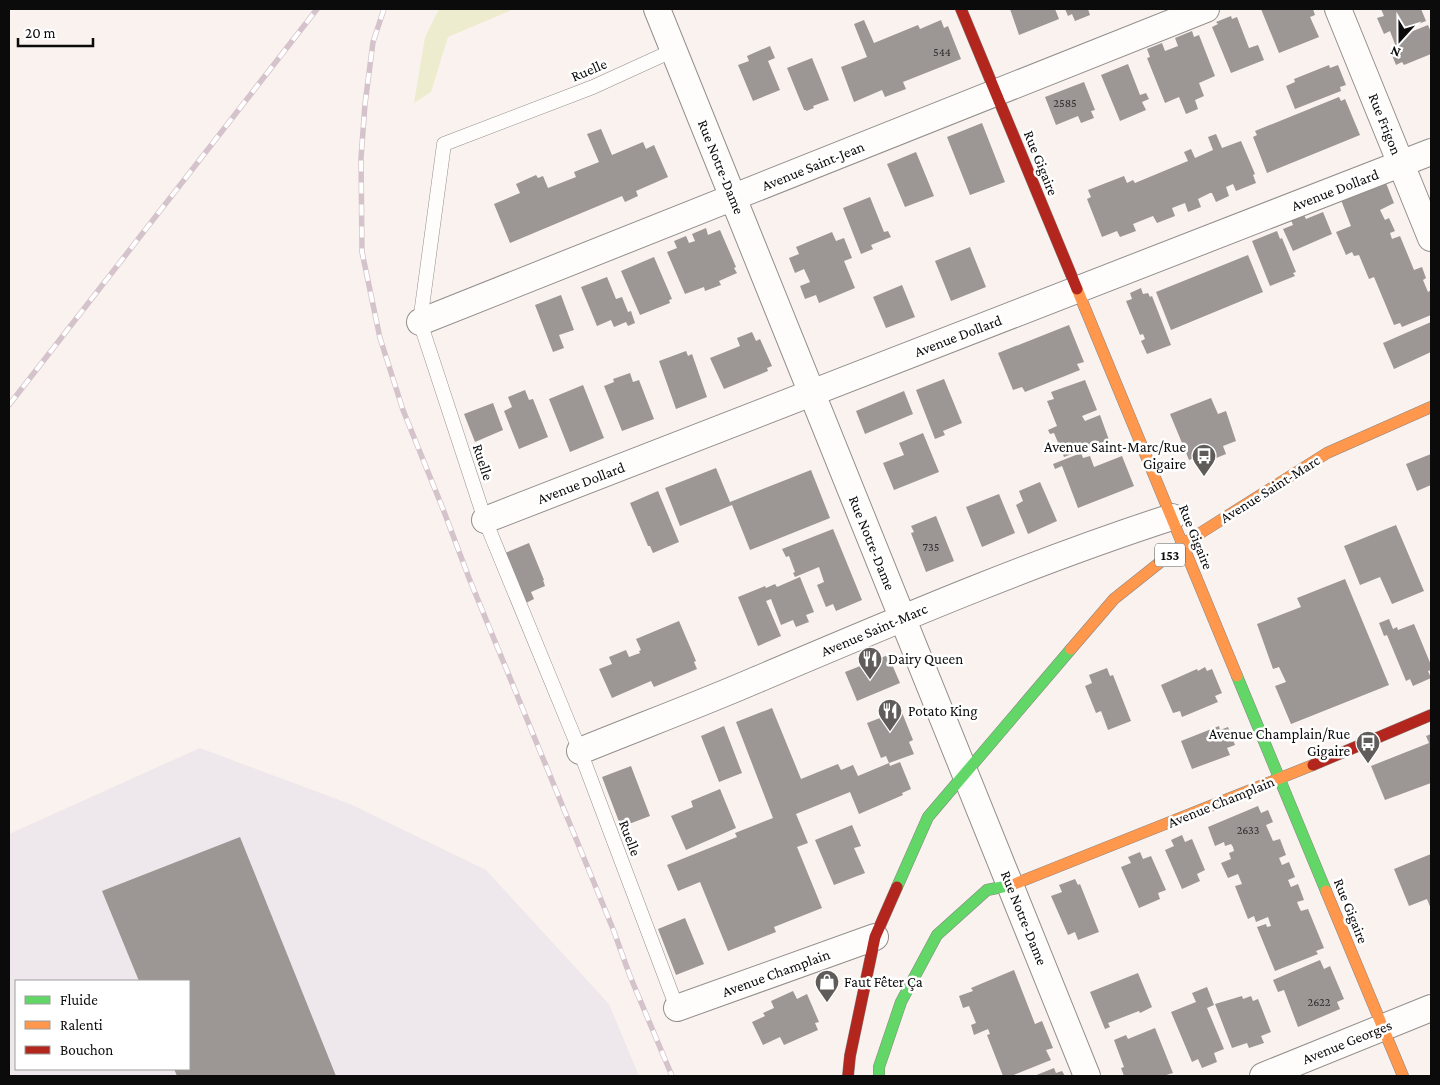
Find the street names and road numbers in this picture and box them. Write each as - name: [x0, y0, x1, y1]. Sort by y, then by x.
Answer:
- street label: Ruelle: [569, 55, 610, 85]
- street label: Rue Frigon: [1365, 91, 1405, 157]
- street label: Rue Notre-Dame: [695, 117, 747, 217]
- street label: Rue Gigaire: [1020, 128, 1061, 199]
- street label: Avenue Saint-Jean: [759, 138, 867, 195]
- street label: Avenue Dollard: [1289, 166, 1381, 214]
- street label: Avenue Dollard: [912, 312, 1004, 360]
- street label: Ruelle: [470, 442, 496, 483]
- street label: Avenue Saint-Marc: [1217, 452, 1323, 526]
- street label: Avenue Dollard: [535, 459, 627, 507]
- street label: Rue Notre-Dame: [846, 493, 898, 593]
- street label: Rue Gigaire: [1175, 502, 1216, 573]
- road number: 153: [1155, 544, 1185, 566]
- street label: Avenue Saint-Marc: [818, 600, 930, 660]
- street label: Avenue Champlain: [1165, 773, 1277, 832]
- street label: Ruelle: [616, 818, 644, 859]
- street label: Rue Notre-Dame: [998, 868, 1050, 968]
- street label: Rue Gigaire: [1330, 876, 1371, 947]
- street label: Avenue Champlain: [720, 946, 832, 1001]
- street label: Avenue Georges: [1300, 1017, 1395, 1068]

